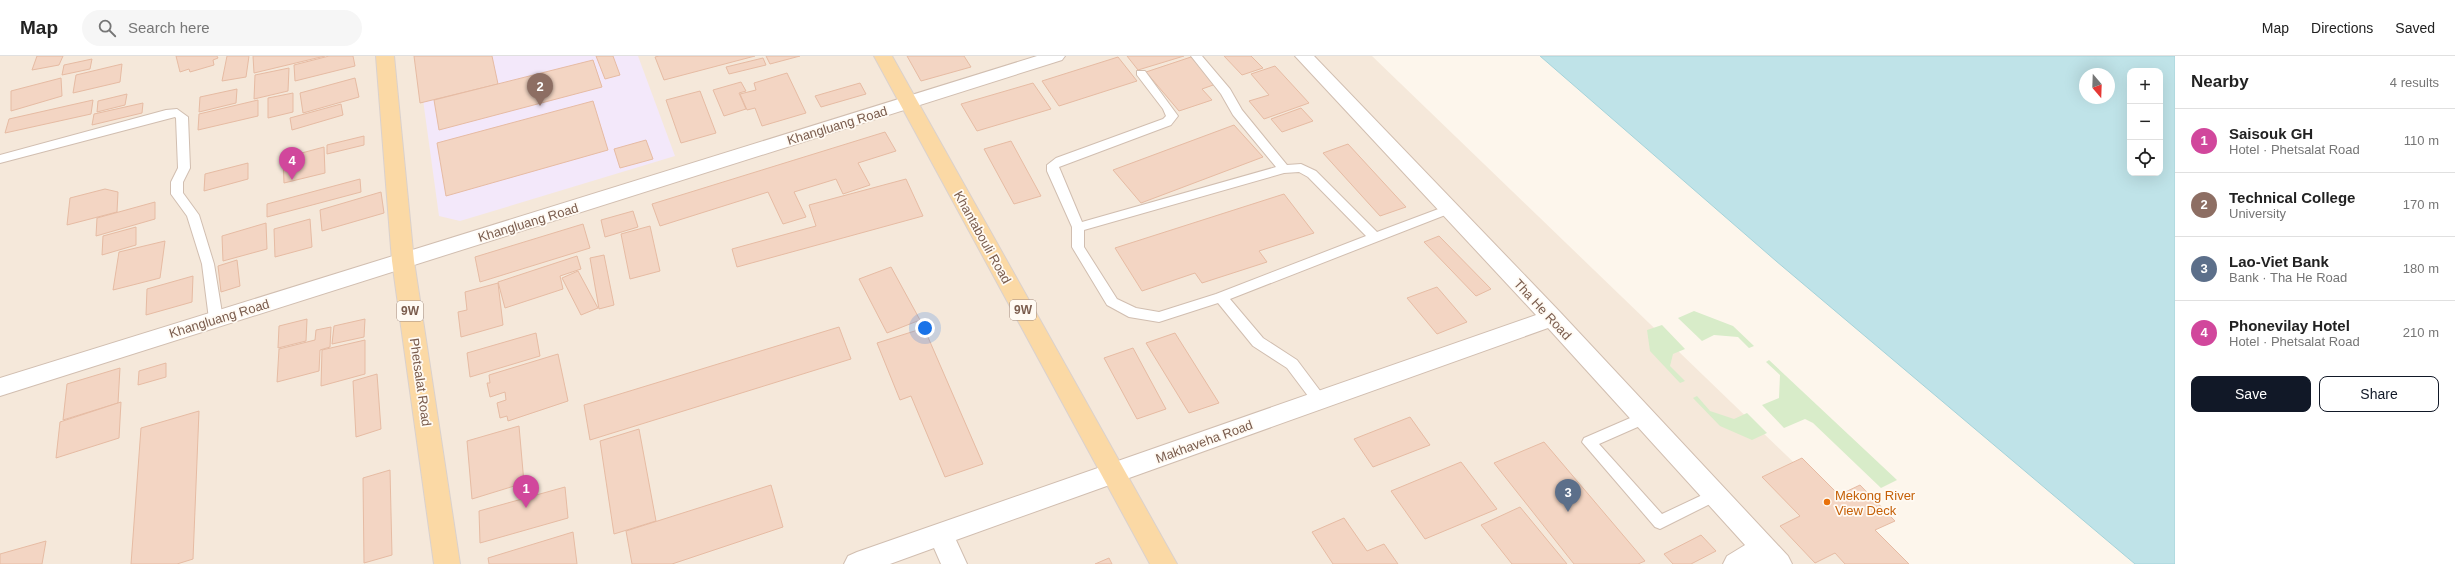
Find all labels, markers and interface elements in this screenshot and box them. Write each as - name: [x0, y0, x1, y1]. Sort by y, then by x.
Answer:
- search box: [82, 10, 362, 46]
- text: Map: [20, 17, 58, 38]
- icon: search: [96, 17, 118, 39]
- text: Search here: [128, 19, 210, 36]
- text: Map: [2262, 20, 2289, 36]
- text: Directions: [2311, 20, 2373, 36]
- text: Saved: [2395, 20, 2435, 36]
- north arrow: [2079, 68, 2115, 104]
- map controls: [2127, 68, 2163, 176]
- button: +: [2127, 68, 2163, 104]
- text: Nearby: [2191, 72, 2249, 91]
- pin: 2: [527, 73, 553, 106]
- text: 4 results: [2390, 75, 2439, 90]
- street label: Khangluang Road: [785, 103, 889, 148]
- button: −: [2127, 104, 2163, 140]
- text: Saisouk GH: [2229, 125, 2313, 142]
- text: 1: [2200, 133, 2208, 148]
- text: 110 m: [2404, 133, 2439, 148]
- button: locate: [2127, 140, 2163, 176]
- text: Hotel · Phetsalat Road: [2229, 142, 2360, 157]
- pin: 4: [279, 147, 305, 180]
- street label: Khantabouli Road: [951, 188, 1014, 286]
- text: Technical College: [2229, 189, 2355, 206]
- text: 2: [2200, 197, 2208, 212]
- text: 170 m: [2403, 197, 2439, 212]
- street label: Khangluang Road: [476, 200, 580, 245]
- text: University: [2229, 206, 2286, 221]
- text: Lao-Viet Bank: [2229, 253, 2329, 270]
- text: 3: [2200, 261, 2208, 276]
- text: 180 m: [2403, 261, 2439, 276]
- text: Bank · Tha He Road: [2229, 270, 2347, 285]
- street label: Tha He Road: [1511, 276, 1574, 343]
- street label: Khangluang Road: [167, 296, 271, 341]
- road number: 9W: [1010, 300, 1036, 320]
- road number: 9W: [397, 301, 423, 321]
- text: Phonevilay Hotel: [2229, 317, 2350, 334]
- your location: [915, 318, 935, 338]
- text: 4: [2200, 325, 2208, 340]
- text: 210 m: [2403, 325, 2439, 340]
- text: Hotel · Phetsalat Road: [2229, 334, 2360, 349]
- street label: Phetsalat Road: [407, 337, 434, 427]
- button: Save: [2191, 376, 2311, 412]
- button: Share: [2319, 376, 2439, 412]
- street label: Makhaveha Road: [1154, 417, 1255, 466]
- pin: 1: [513, 475, 539, 508]
- pin: 3: [1555, 479, 1581, 512]
- place label: Mekong River View Deck: [1835, 488, 1916, 518]
- marker: Mekong River View Deck: [1822, 497, 1832, 507]

